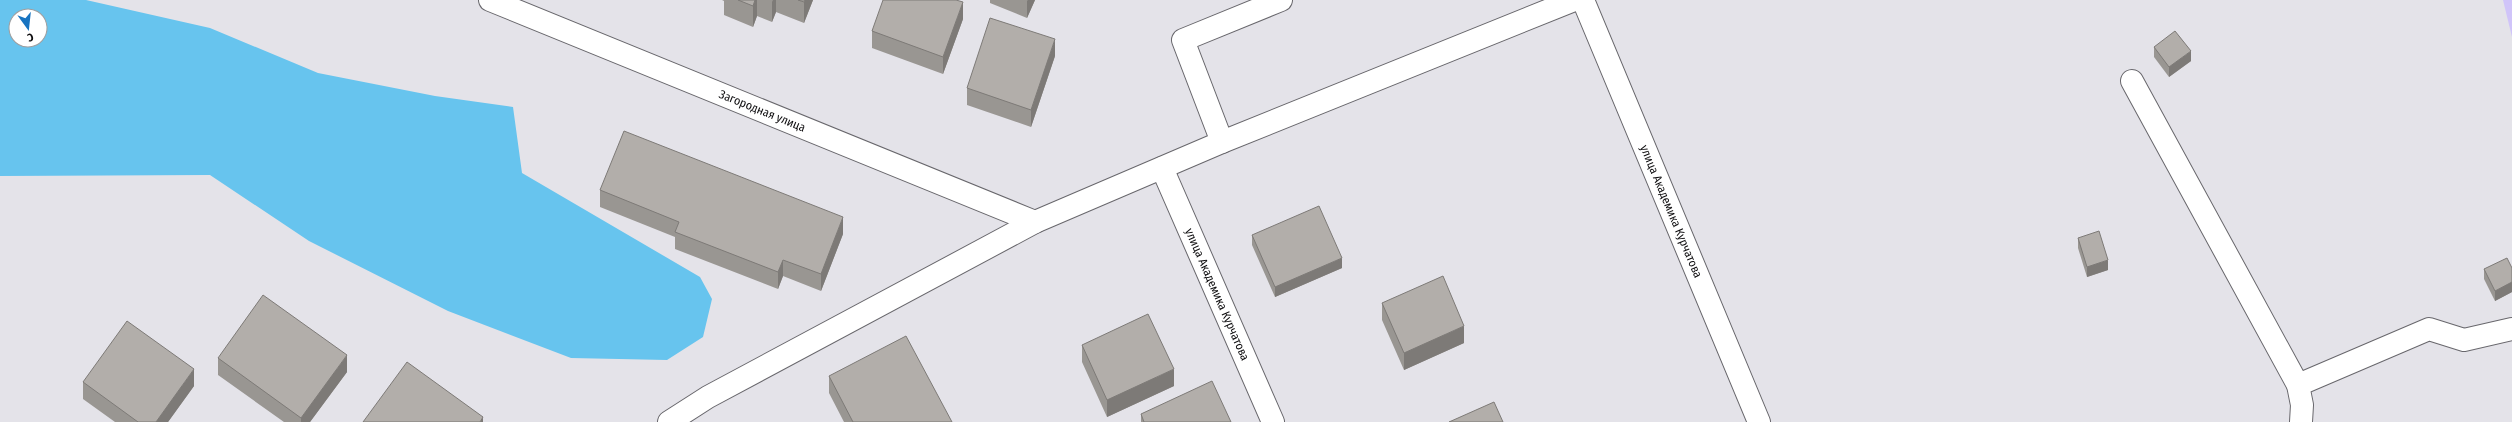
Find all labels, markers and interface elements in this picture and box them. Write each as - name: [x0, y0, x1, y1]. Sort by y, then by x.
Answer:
- north arrow: [8, 8, 48, 48]
- text: С: [26, 30, 35, 44]
- street label: Загородная улица: [717, 87, 808, 135]
- street label: улица Академика Курчатова: [1637, 143, 1705, 280]
- street label: улица Академика Курчатова: [1182, 226, 1252, 363]

